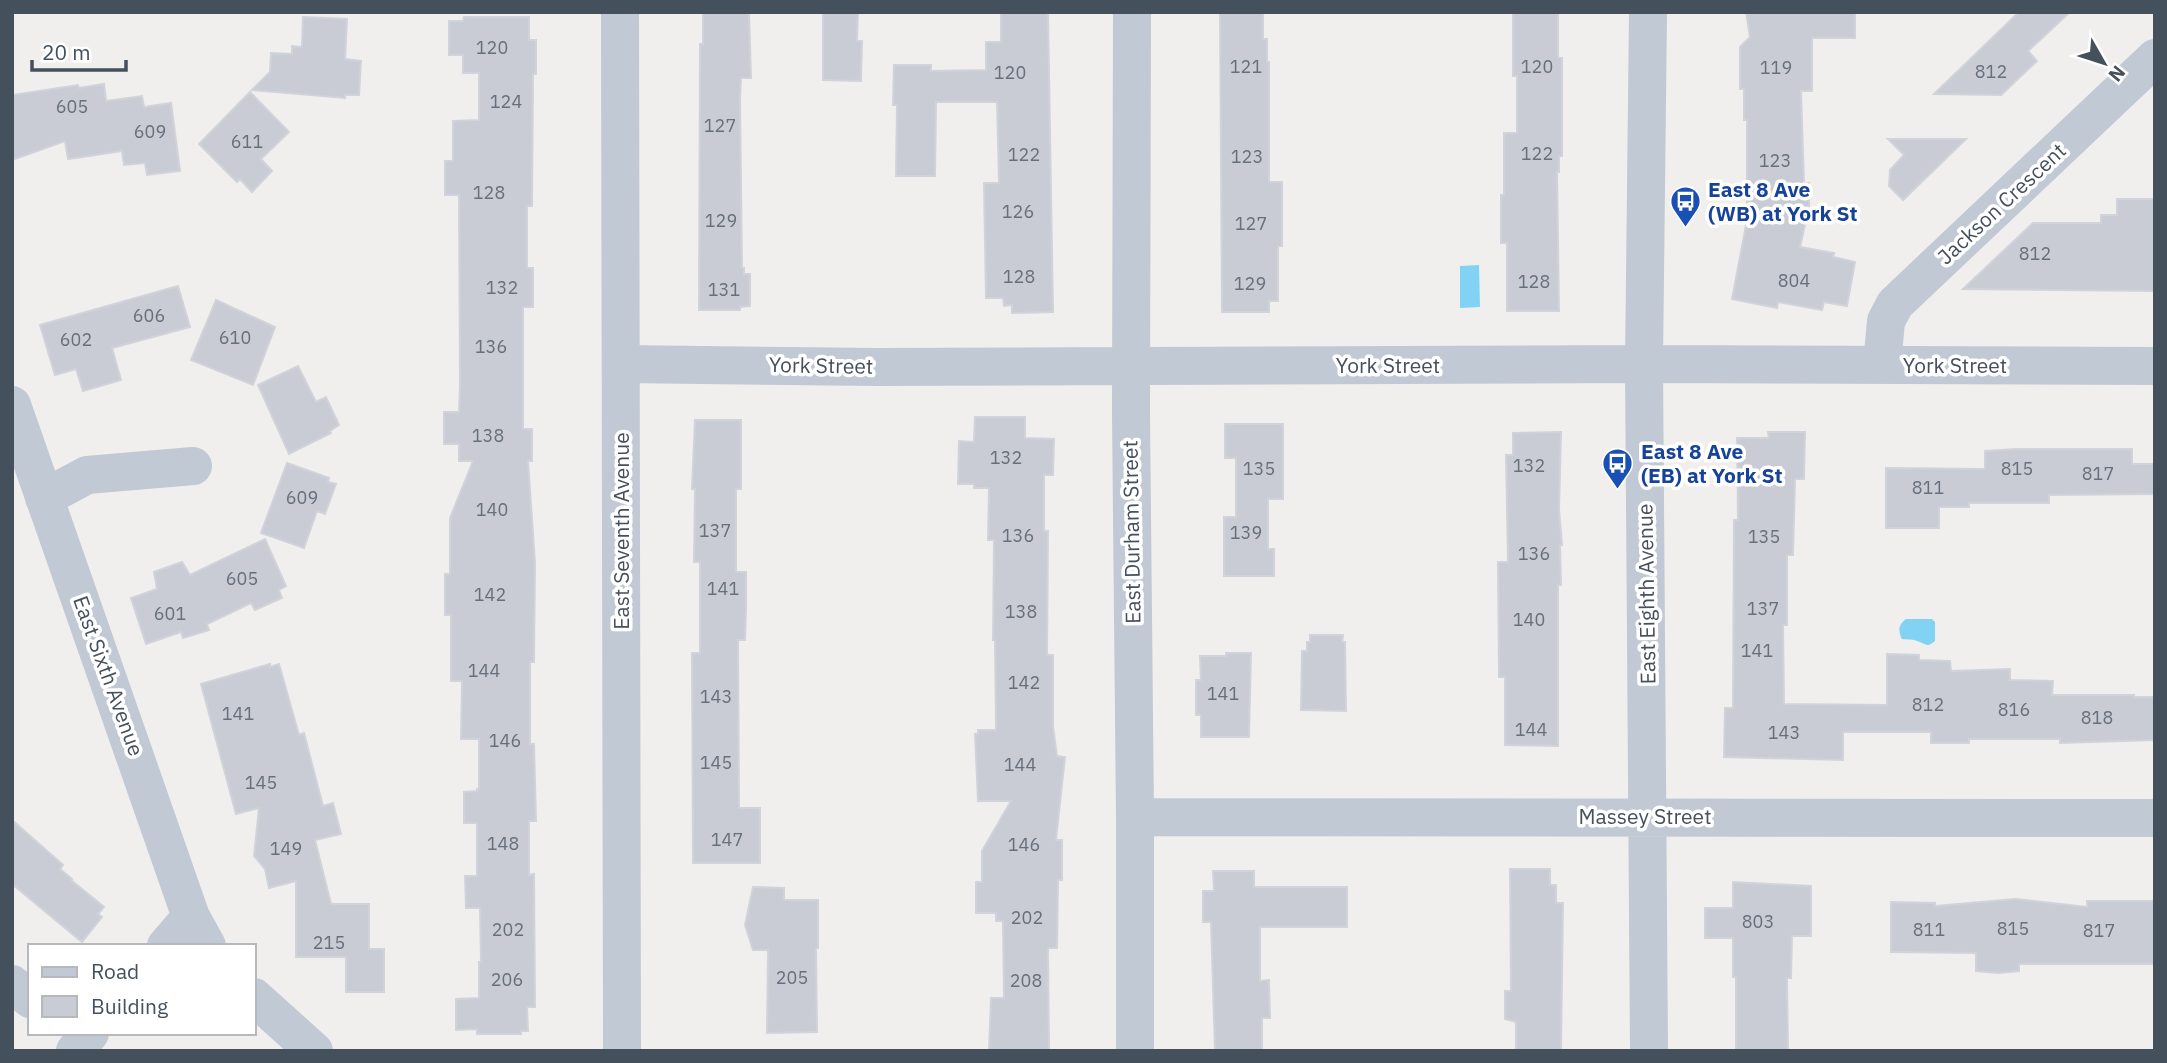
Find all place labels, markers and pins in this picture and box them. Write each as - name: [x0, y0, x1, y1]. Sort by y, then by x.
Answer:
- place label: East 8 Ave (WB) at York St: [1708, 175, 1858, 227]
- bus stop icon: East 8 Ave (WB) at York St: [1668, 185, 1702, 229]
- place label: East 8 Ave (EB) at York St: [1641, 437, 1783, 489]
- bus stop icon: East 8 Ave (EB) at York St: [1601, 447, 1635, 491]

